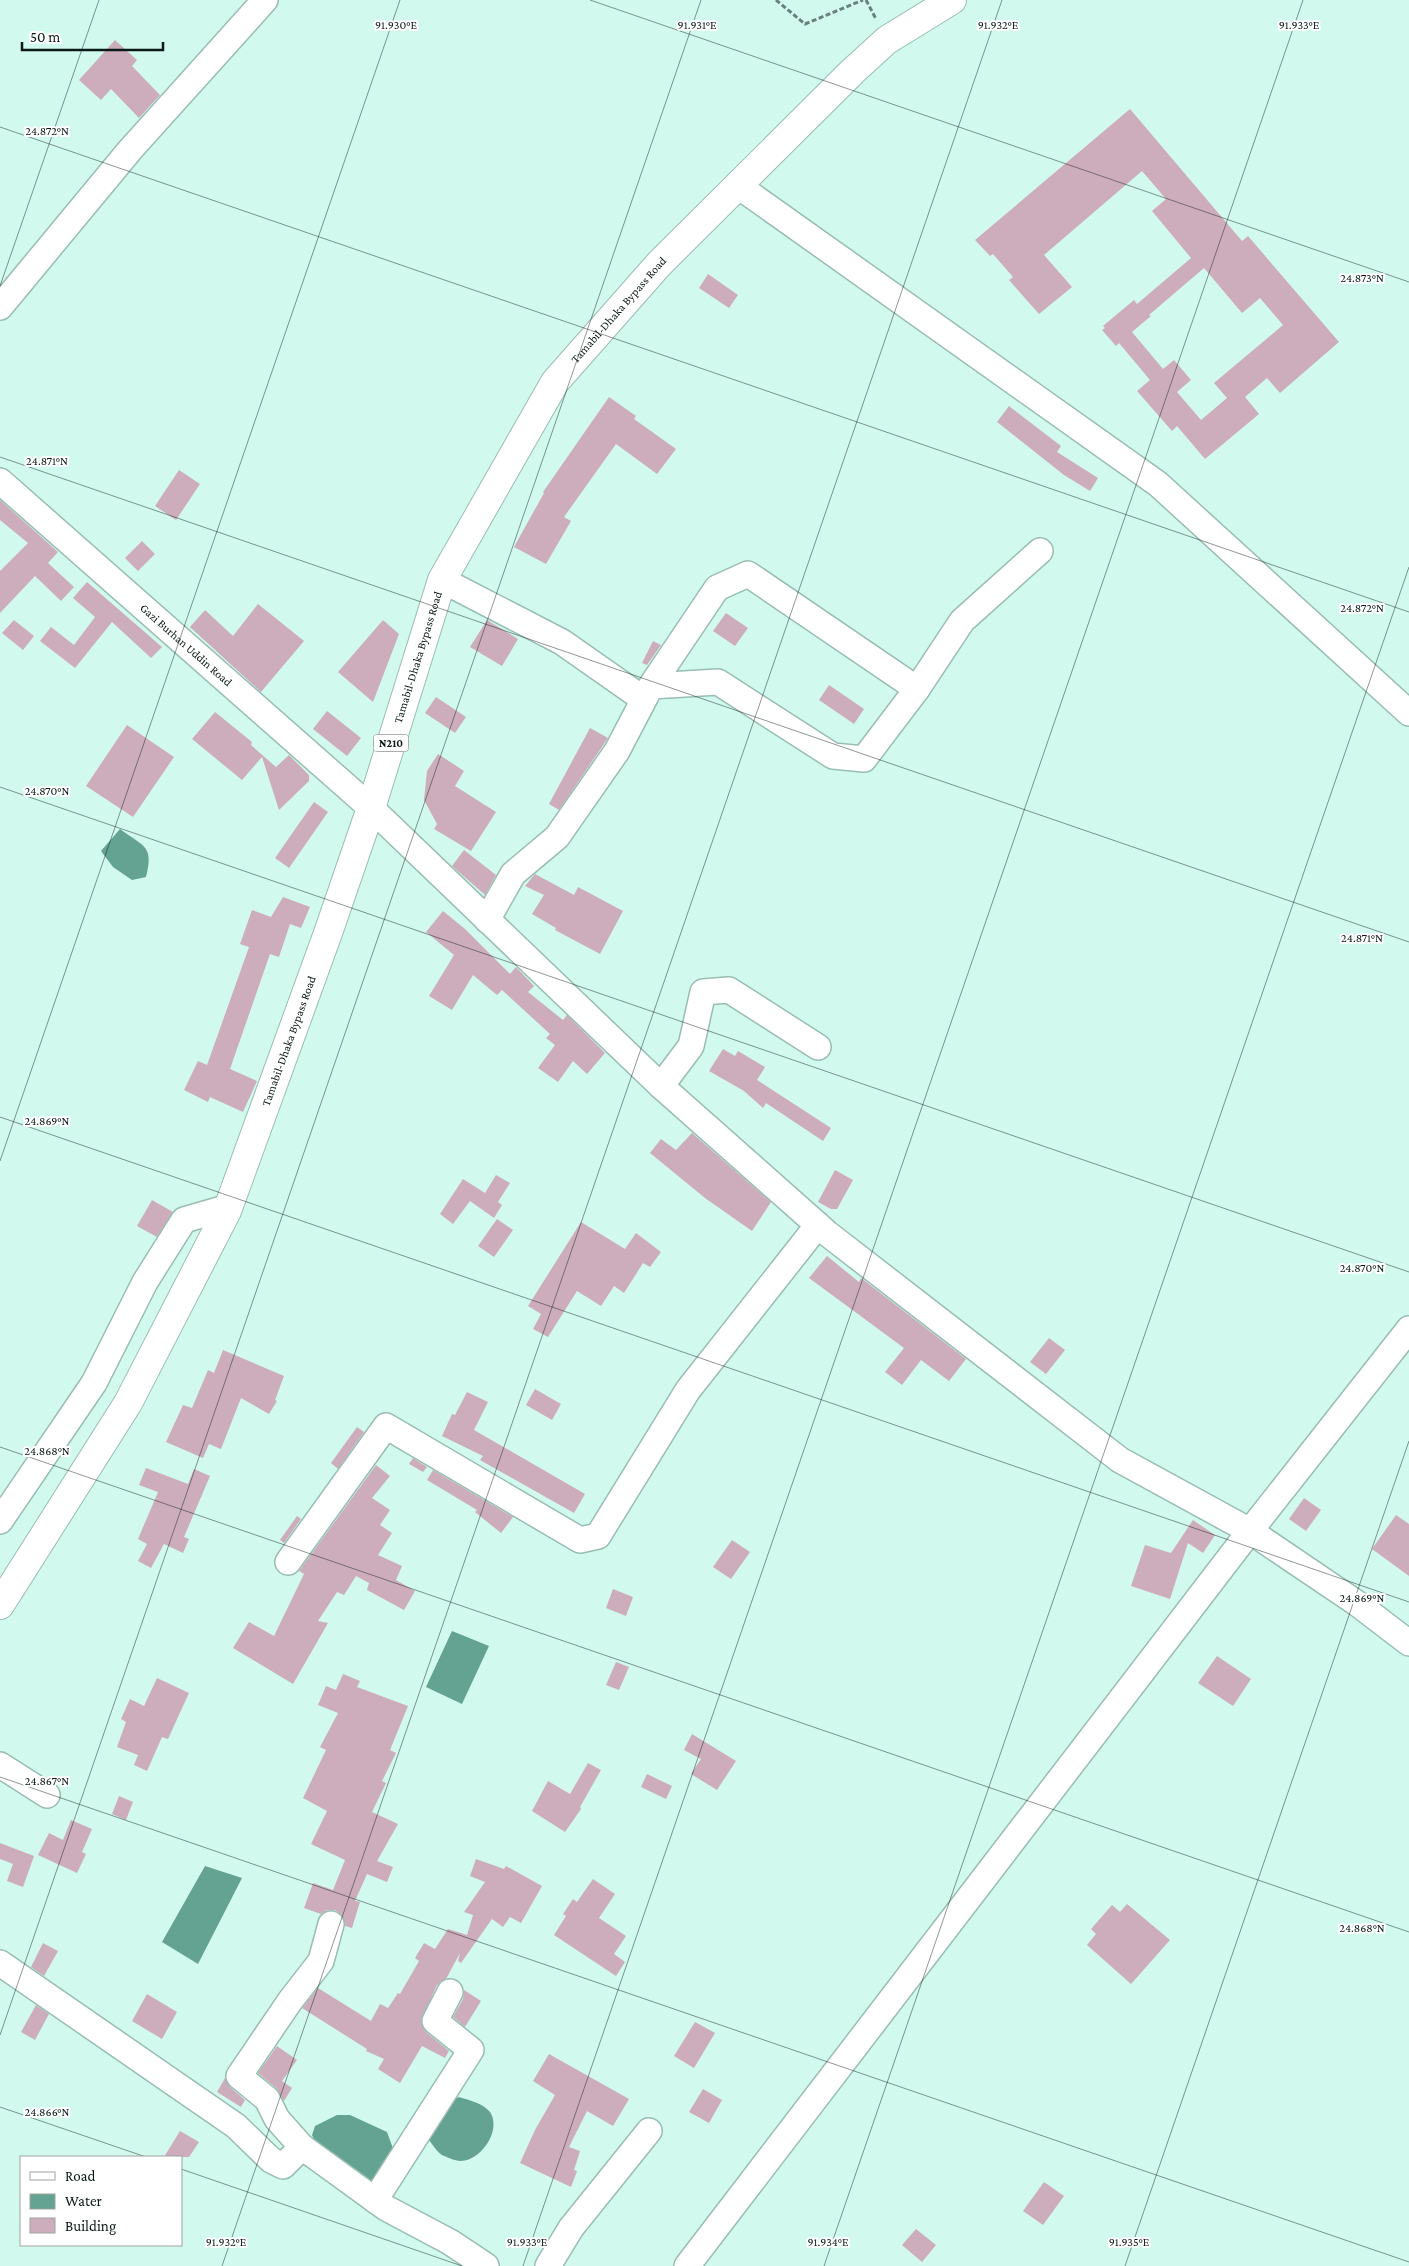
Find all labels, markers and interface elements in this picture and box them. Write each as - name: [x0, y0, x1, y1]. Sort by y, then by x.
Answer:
- text: 91.930°E: [375, 18, 417, 32]
- text: 91.931°E: [678, 18, 717, 32]
- text: 91.932°E: [978, 18, 1019, 32]
- text: 91.933°E: [1279, 18, 1320, 32]
- scale bar: [22, 20, 164, 52]
- text: 50 m: [30, 29, 60, 45]
- text: 24.872°N: [25, 124, 69, 138]
- street label: Tamabil-Dhaka Bypass Road: [568, 253, 670, 366]
- text: 24.873°N: [1340, 271, 1384, 285]
- text: 24.871°N: [26, 454, 68, 468]
- street label: Tamabil-Dhaka Bypass Road: [391, 589, 445, 725]
- street label: Gazi Burhan Uddin Road: [137, 601, 235, 690]
- text: 24.872°N: [1340, 601, 1384, 615]
- road number: N210: [374, 734, 408, 751]
- text: 24.870°N: [25, 784, 69, 798]
- text: 24.871°N: [1341, 931, 1383, 945]
- street label: Tamabil-Dhaka Bypass Road: [259, 973, 319, 1108]
- text: 24.869°N: [25, 1114, 70, 1128]
- text: 24.870°N: [1340, 1261, 1384, 1275]
- text: 24.868°N: [24, 1444, 70, 1458]
- text: 24.869°N: [1340, 1591, 1385, 1605]
- text: 24.867°N: [25, 1774, 69, 1788]
- text: 24.868°N: [1339, 1921, 1385, 1935]
- text: 24.866°N: [25, 2105, 70, 2119]
- legend: [20, 2156, 182, 2246]
- text: Road: [65, 2168, 96, 2184]
- text: Water: [65, 2193, 102, 2209]
- text: Building: [65, 2218, 116, 2235]
- text: 91.932°E: [206, 2235, 247, 2249]
- text: 91.933°E: [507, 2235, 548, 2249]
- text: 91.934°E: [807, 2235, 849, 2249]
- text: 91.935°E: [1109, 2235, 1150, 2249]

